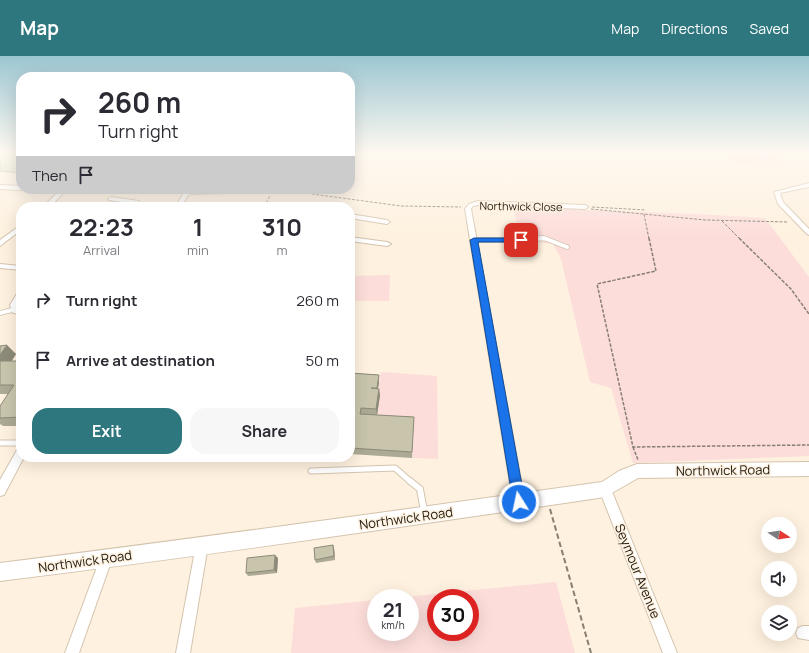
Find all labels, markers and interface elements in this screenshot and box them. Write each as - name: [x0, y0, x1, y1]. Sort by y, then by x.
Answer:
- text: Map: [20, 15, 59, 41]
- text: Map: [611, 19, 639, 38]
- text: Directions: [661, 19, 728, 38]
- text: Saved: [750, 19, 789, 38]
- text: 260 m: [98, 83, 181, 121]
- icon: right: [32, 88, 84, 140]
- text: Turn right: [98, 119, 179, 143]
- icon: arrive: [75, 164, 97, 186]
- text: Then: [32, 165, 67, 186]
- street label: Northwick Close: [479, 198, 563, 214]
- text: 22:23: [69, 210, 134, 243]
- text: 1: [193, 210, 203, 243]
- text: 310: [262, 210, 302, 243]
- pin: [504, 223, 538, 257]
- icon: arrive: [510, 229, 532, 251]
- text: Arrival: [83, 241, 120, 259]
- text: min: [187, 241, 209, 259]
- text: m: [276, 241, 287, 259]
- icon: right: [32, 289, 54, 311]
- text: Turn right: [66, 290, 137, 311]
- text: 260 m: [296, 290, 339, 311]
- icon: arrive: [32, 349, 54, 371]
- text: Arrive at destination: [66, 350, 215, 371]
- text: 50 m: [305, 350, 339, 371]
- button: Exit: [32, 408, 182, 454]
- button: Share: [190, 408, 339, 454]
- street label: Northwick Road: [676, 460, 770, 480]
- position arrow: [498, 481, 540, 523]
- street label: Northwick Road: [358, 503, 454, 533]
- north arrow: [761, 517, 797, 553]
- map controls: [761, 517, 797, 641]
- street label: Seymour Avenue: [611, 521, 665, 621]
- street label: Northwick Road: [37, 546, 133, 576]
- button: sound: [761, 561, 797, 597]
- speed limit sign: 30: [427, 589, 479, 641]
- text: 21: [383, 596, 403, 623]
- button: layers: [761, 605, 797, 641]
- text: km/h: [381, 618, 405, 632]

